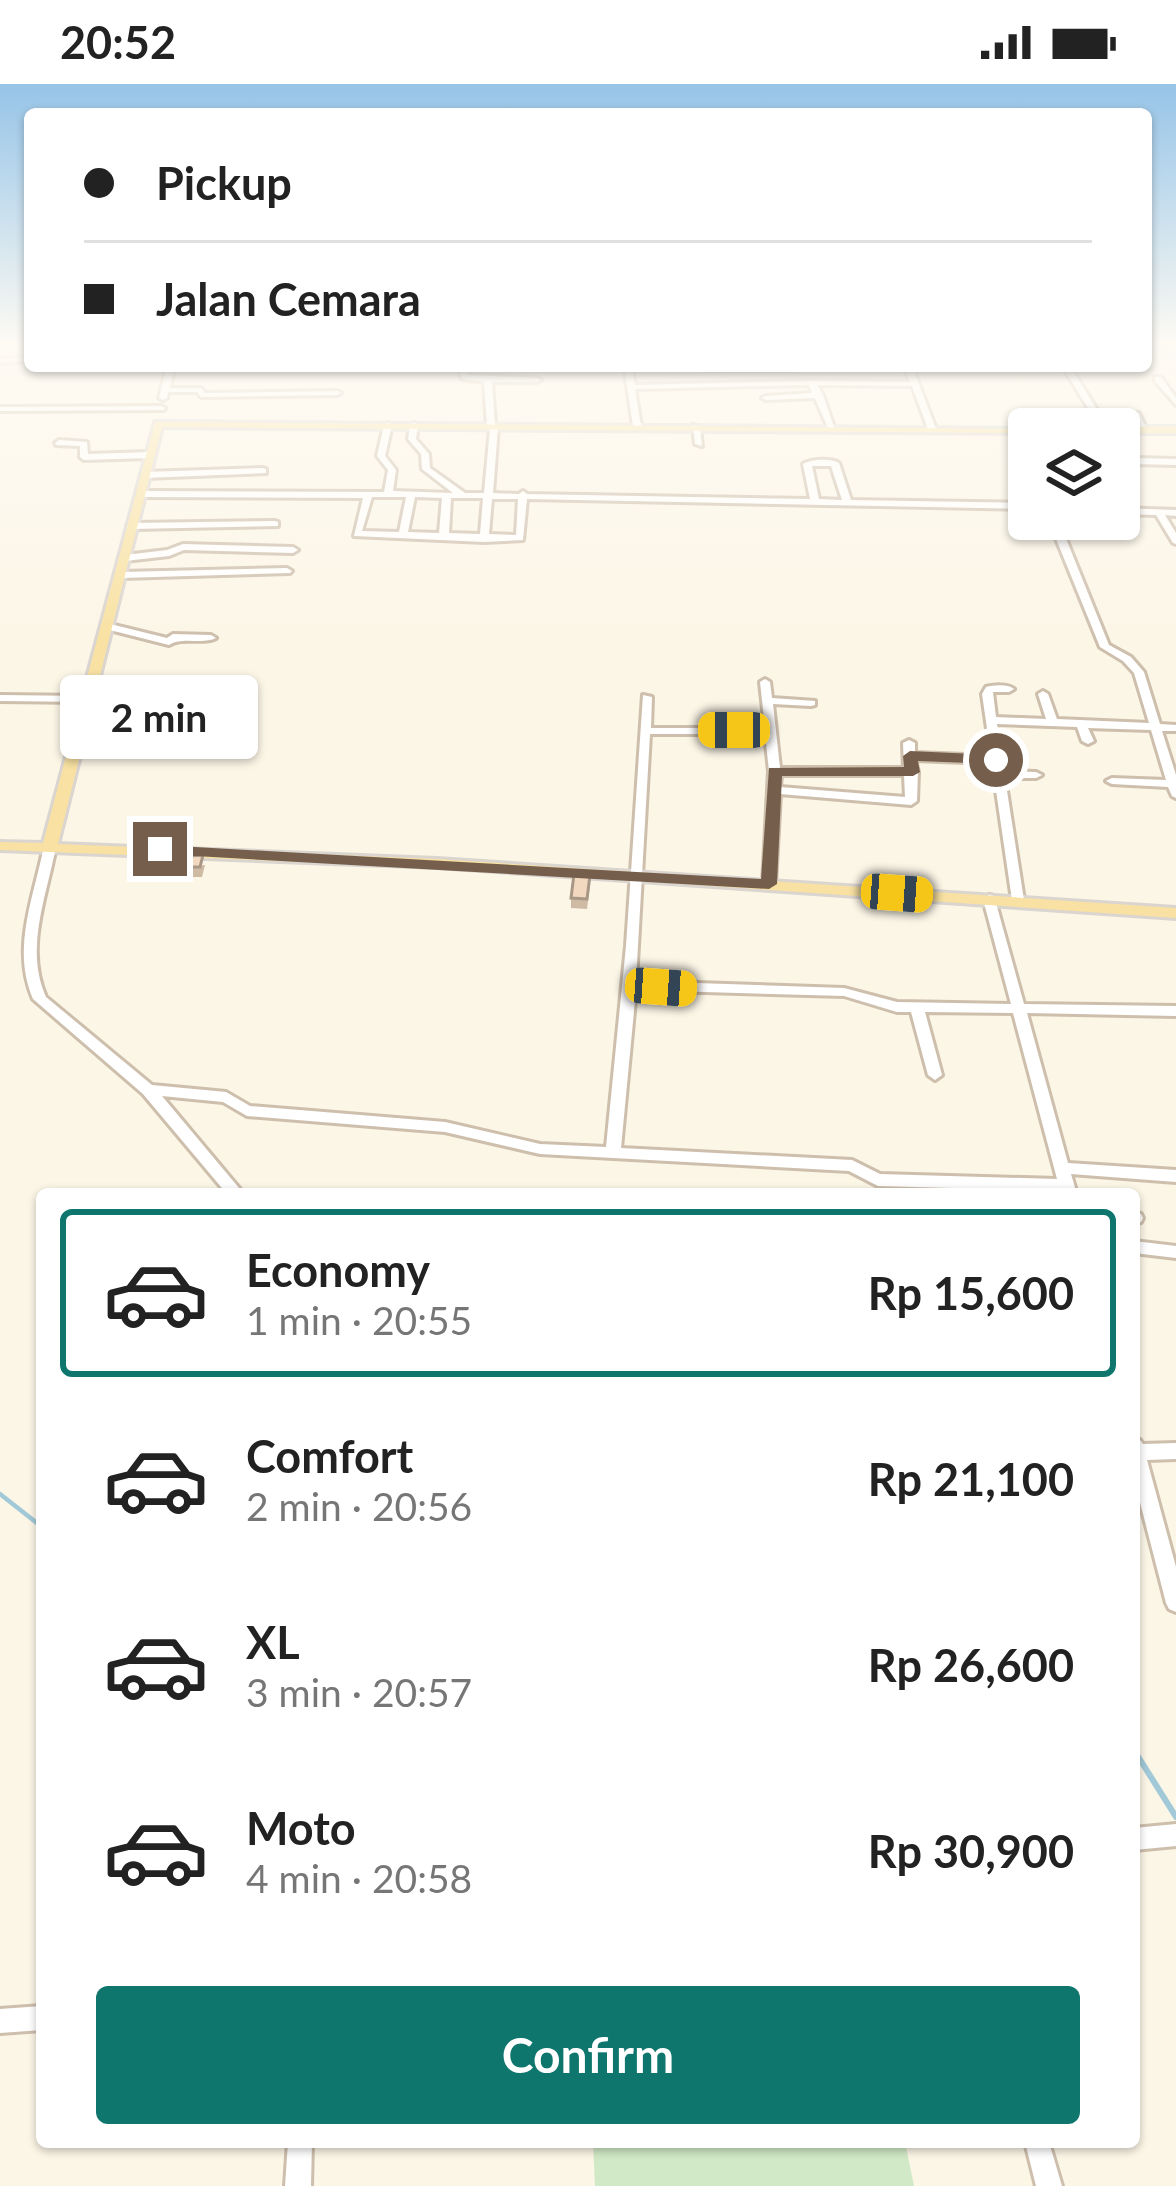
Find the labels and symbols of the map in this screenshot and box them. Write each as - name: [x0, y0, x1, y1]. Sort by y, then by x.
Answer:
- callout: 2 min: [61, 675, 259, 759]
- car: [698, 712, 770, 748]
- route start: [969, 733, 1023, 787]
- route end: [133, 822, 187, 876]
- car: [860, 873, 934, 913]
- car: [624, 967, 698, 1007]

